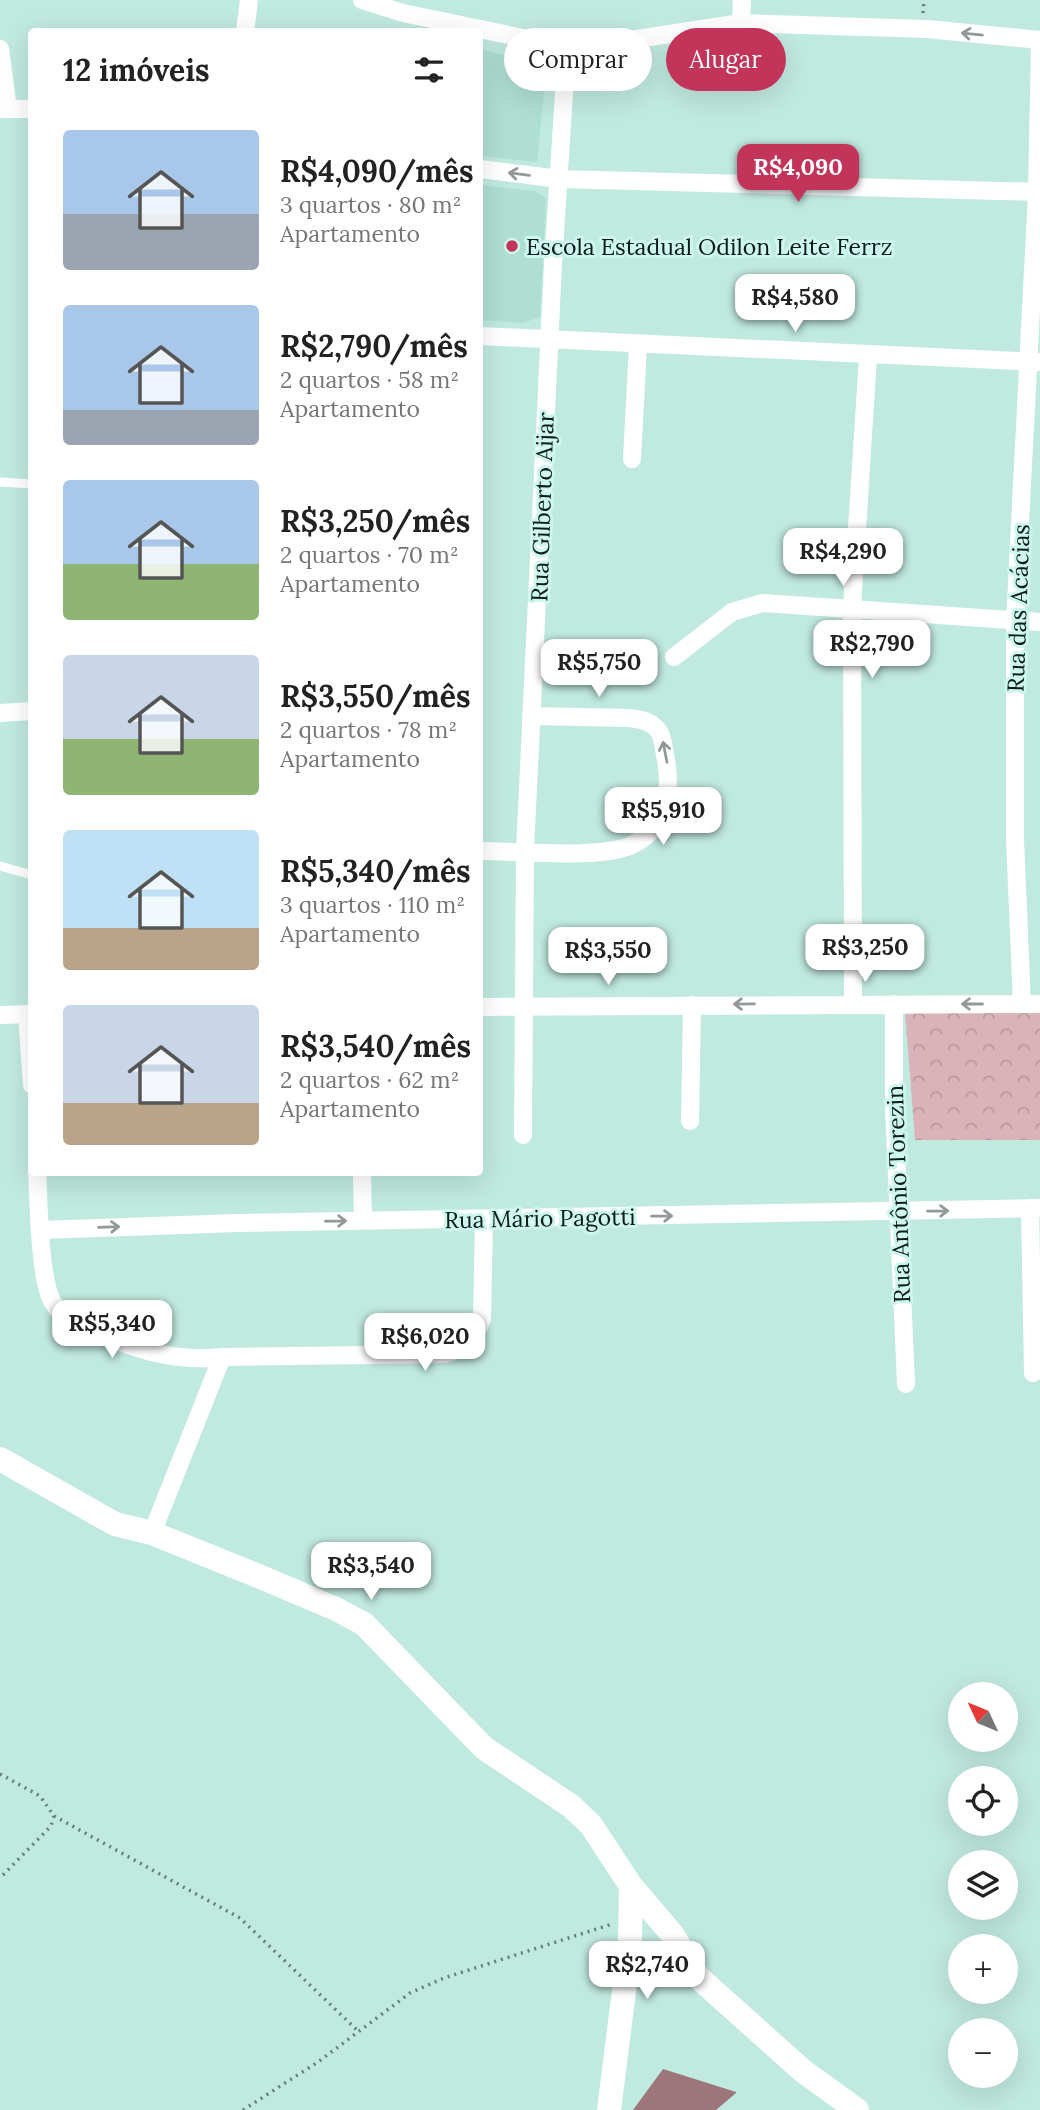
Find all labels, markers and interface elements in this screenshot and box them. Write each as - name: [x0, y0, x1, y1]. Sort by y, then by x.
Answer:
- one-way arrow: [961, 27, 984, 40]
- chip: Comprar: [504, 28, 652, 91]
- chip: Alugar: [666, 28, 786, 91]
- text: 12 imóveis: [63, 51, 210, 89]
- icon: filters: [410, 51, 448, 89]
- pin: R$4,090: [733, 144, 863, 204]
- text: R$4,090/mês: [280, 152, 474, 190]
- text: R$4,090: [753, 152, 843, 181]
- icon: home: [119, 158, 203, 242]
- one-way arrow: [509, 167, 531, 180]
- text: 3 quartos · 80 m²: [280, 190, 461, 219]
- text: Apartamento: [280, 219, 420, 248]
- place label: Escola Estadual Odilon Leite Ferrz: [526, 232, 893, 261]
- marker: Escola Estadual Odilon Leite Ferrz: [504, 238, 520, 254]
- pin: R$4,580: [730, 274, 860, 334]
- text: R$4,580: [751, 282, 839, 311]
- text: R$2,790/mês: [280, 327, 468, 365]
- icon: home: [119, 333, 203, 417]
- text: 2 quartos · 58 m²: [280, 365, 459, 394]
- text: Apartamento: [280, 394, 420, 423]
- street label: Rua Gilberto Aijar: [524, 412, 560, 602]
- text: R$3,250/mês: [280, 502, 470, 540]
- icon: home: [119, 508, 203, 592]
- street label: Rua das Acácias: [1001, 523, 1035, 693]
- pin: R$4,290: [778, 528, 908, 588]
- text: R$4,290: [799, 536, 887, 565]
- text: 2 quartos · 70 m²: [280, 540, 459, 569]
- text: Apartamento: [280, 569, 420, 598]
- pin: R$2,790: [807, 620, 937, 680]
- text: R$2,790: [829, 628, 915, 657]
- pin: R$5,750: [534, 640, 664, 699]
- text: R$5,750: [557, 647, 641, 676]
- text: R$3,550/mês: [280, 677, 470, 715]
- icon: home: [119, 683, 203, 767]
- text: 2 quartos · 78 m²: [280, 715, 457, 744]
- one-way arrow: [657, 741, 671, 764]
- text: Apartamento: [280, 744, 420, 773]
- pin: R$5,910: [598, 788, 728, 847]
- text: R$5,910: [621, 795, 705, 824]
- text: R$5,340/mês: [280, 852, 471, 890]
- icon: home: [119, 858, 203, 942]
- text: 3 quartos · 110 m²: [280, 890, 465, 919]
- text: Apartamento: [280, 919, 420, 948]
- pin: R$3,250: [800, 925, 930, 984]
- pin: R$3,550: [543, 928, 673, 987]
- text: R$3,250: [821, 932, 909, 961]
- text: R$3,550: [564, 935, 652, 964]
- one-way arrow: [961, 997, 984, 1011]
- one-way arrow: [733, 998, 756, 1011]
- text: R$3,540/mês: [280, 1027, 471, 1065]
- icon: home: [119, 1033, 203, 1117]
- text: 2 quartos · 62 m²: [280, 1065, 459, 1094]
- street label: Rua Antônio Torezin: [880, 1085, 916, 1303]
- text: Apartamento: [280, 1094, 420, 1123]
- street label: Rua Mário Pagotti: [444, 1202, 636, 1234]
- one-way arrow: [927, 1204, 950, 1217]
- one-way arrow: [650, 1210, 673, 1223]
- one-way arrow: [325, 1214, 348, 1227]
- one-way arrow: [97, 1221, 120, 1234]
- pin: R$5,340: [47, 1300, 177, 1360]
- text: R$5,340: [68, 1308, 156, 1337]
- pin: R$6,020: [360, 1314, 490, 1373]
- text: R$6,020: [380, 1321, 470, 1350]
- pin: R$3,540: [306, 1542, 436, 1602]
- text: R$3,540: [327, 1550, 415, 1579]
- north arrow: [948, 1682, 1018, 1752]
- map controls: [948, 1682, 1018, 2088]
- button: locate: [948, 1766, 1018, 1836]
- button: layers: [948, 1850, 1018, 1920]
- button: +: [948, 1934, 1018, 2004]
- pin: R$2,740: [582, 1941, 712, 2001]
- text: R$2,740: [605, 1949, 689, 1978]
- button: −: [948, 2018, 1018, 2088]

